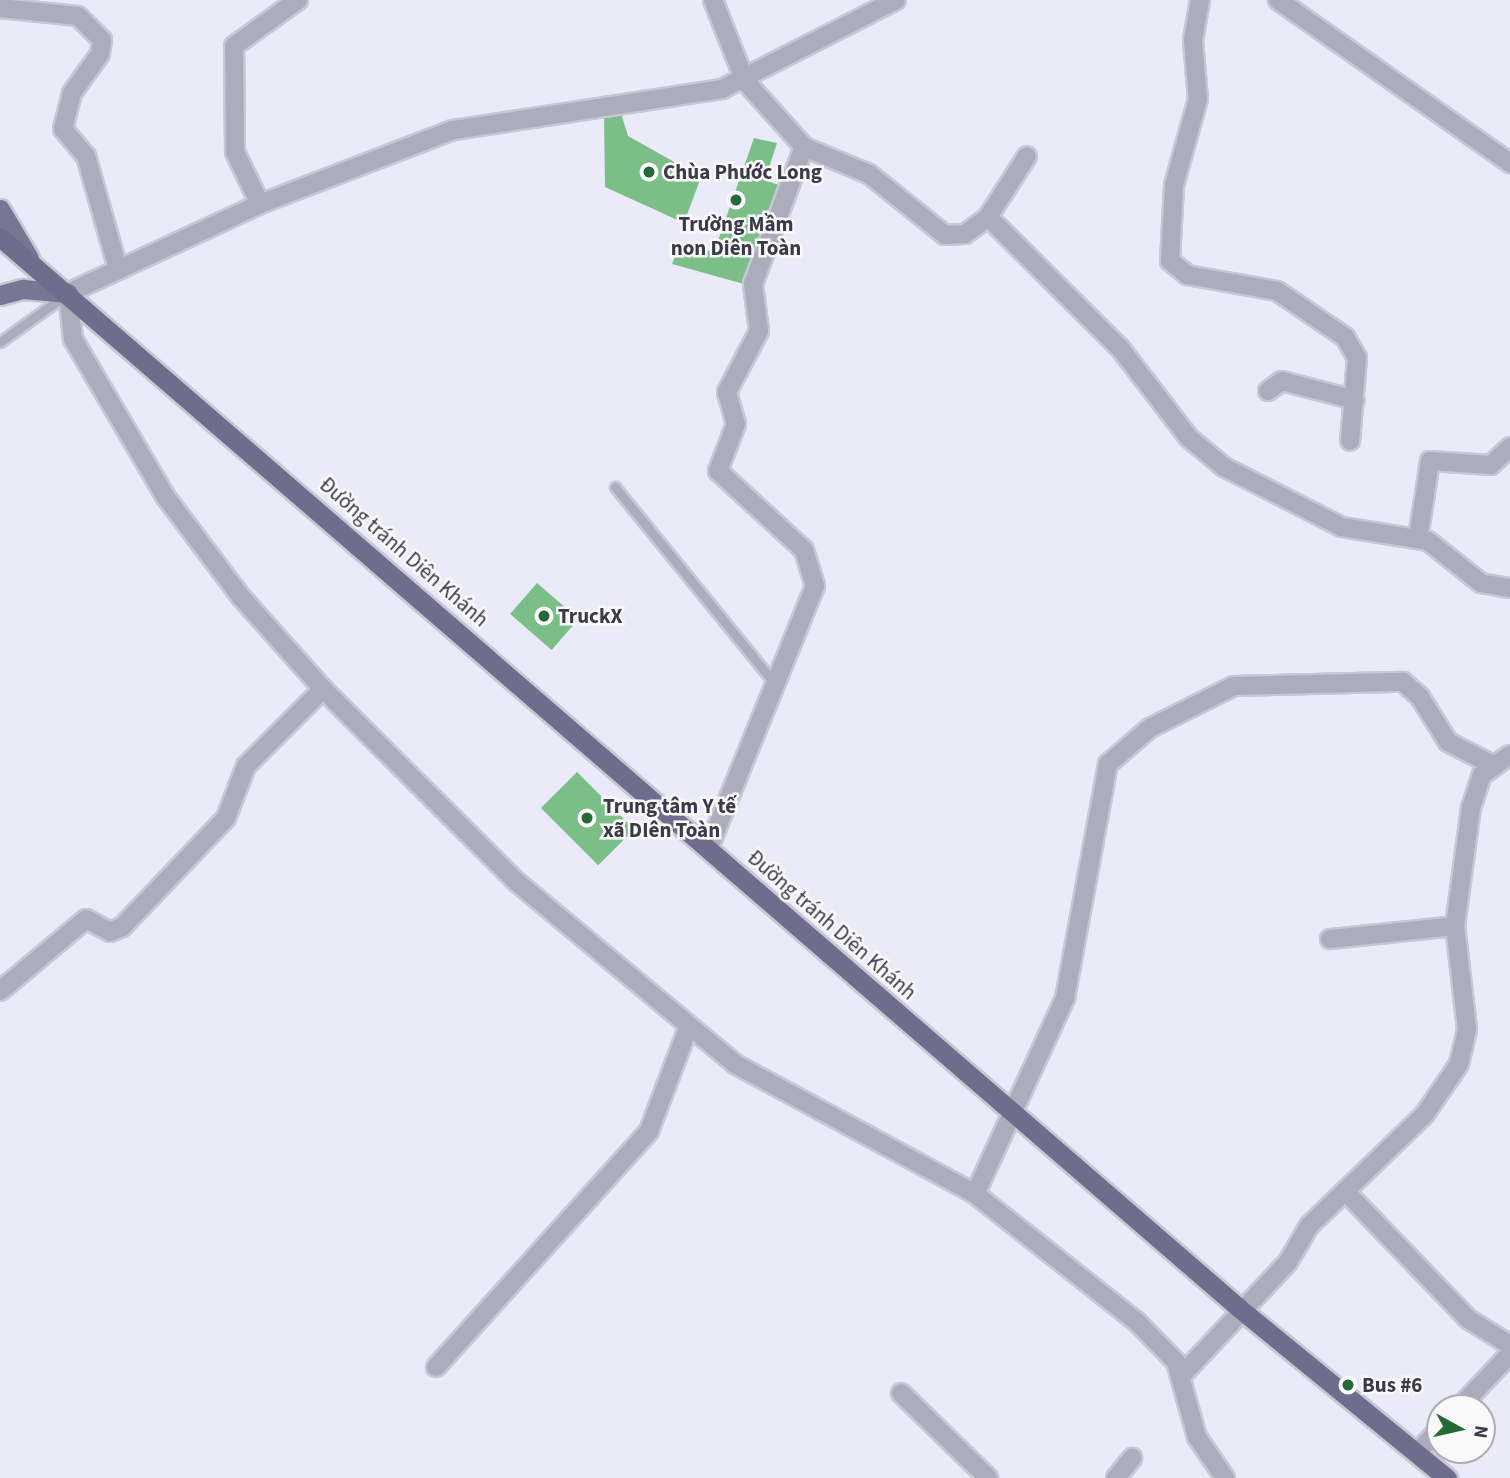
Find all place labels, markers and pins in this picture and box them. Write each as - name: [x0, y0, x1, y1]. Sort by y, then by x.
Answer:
- place label: Chùa Phước Long: [663, 159, 822, 185]
- marker: Chùa Phước Long: [641, 164, 657, 180]
- marker: Trường Mầm non Diên Toàn: [728, 192, 744, 208]
- place label: Trường Mầm non Diên Toàn: [671, 211, 801, 261]
- place label: TruckX: [558, 603, 622, 629]
- marker: TruckX: [536, 608, 552, 624]
- place label: Trung tâm Y tế xã DIên Toàn: [603, 793, 736, 843]
- marker: Trung tâm Y tế xã DIên Toàn: [577, 808, 597, 828]
- place label: Bus #6: [1362, 1372, 1422, 1398]
- marker: Bus #6: [1340, 1377, 1356, 1393]

